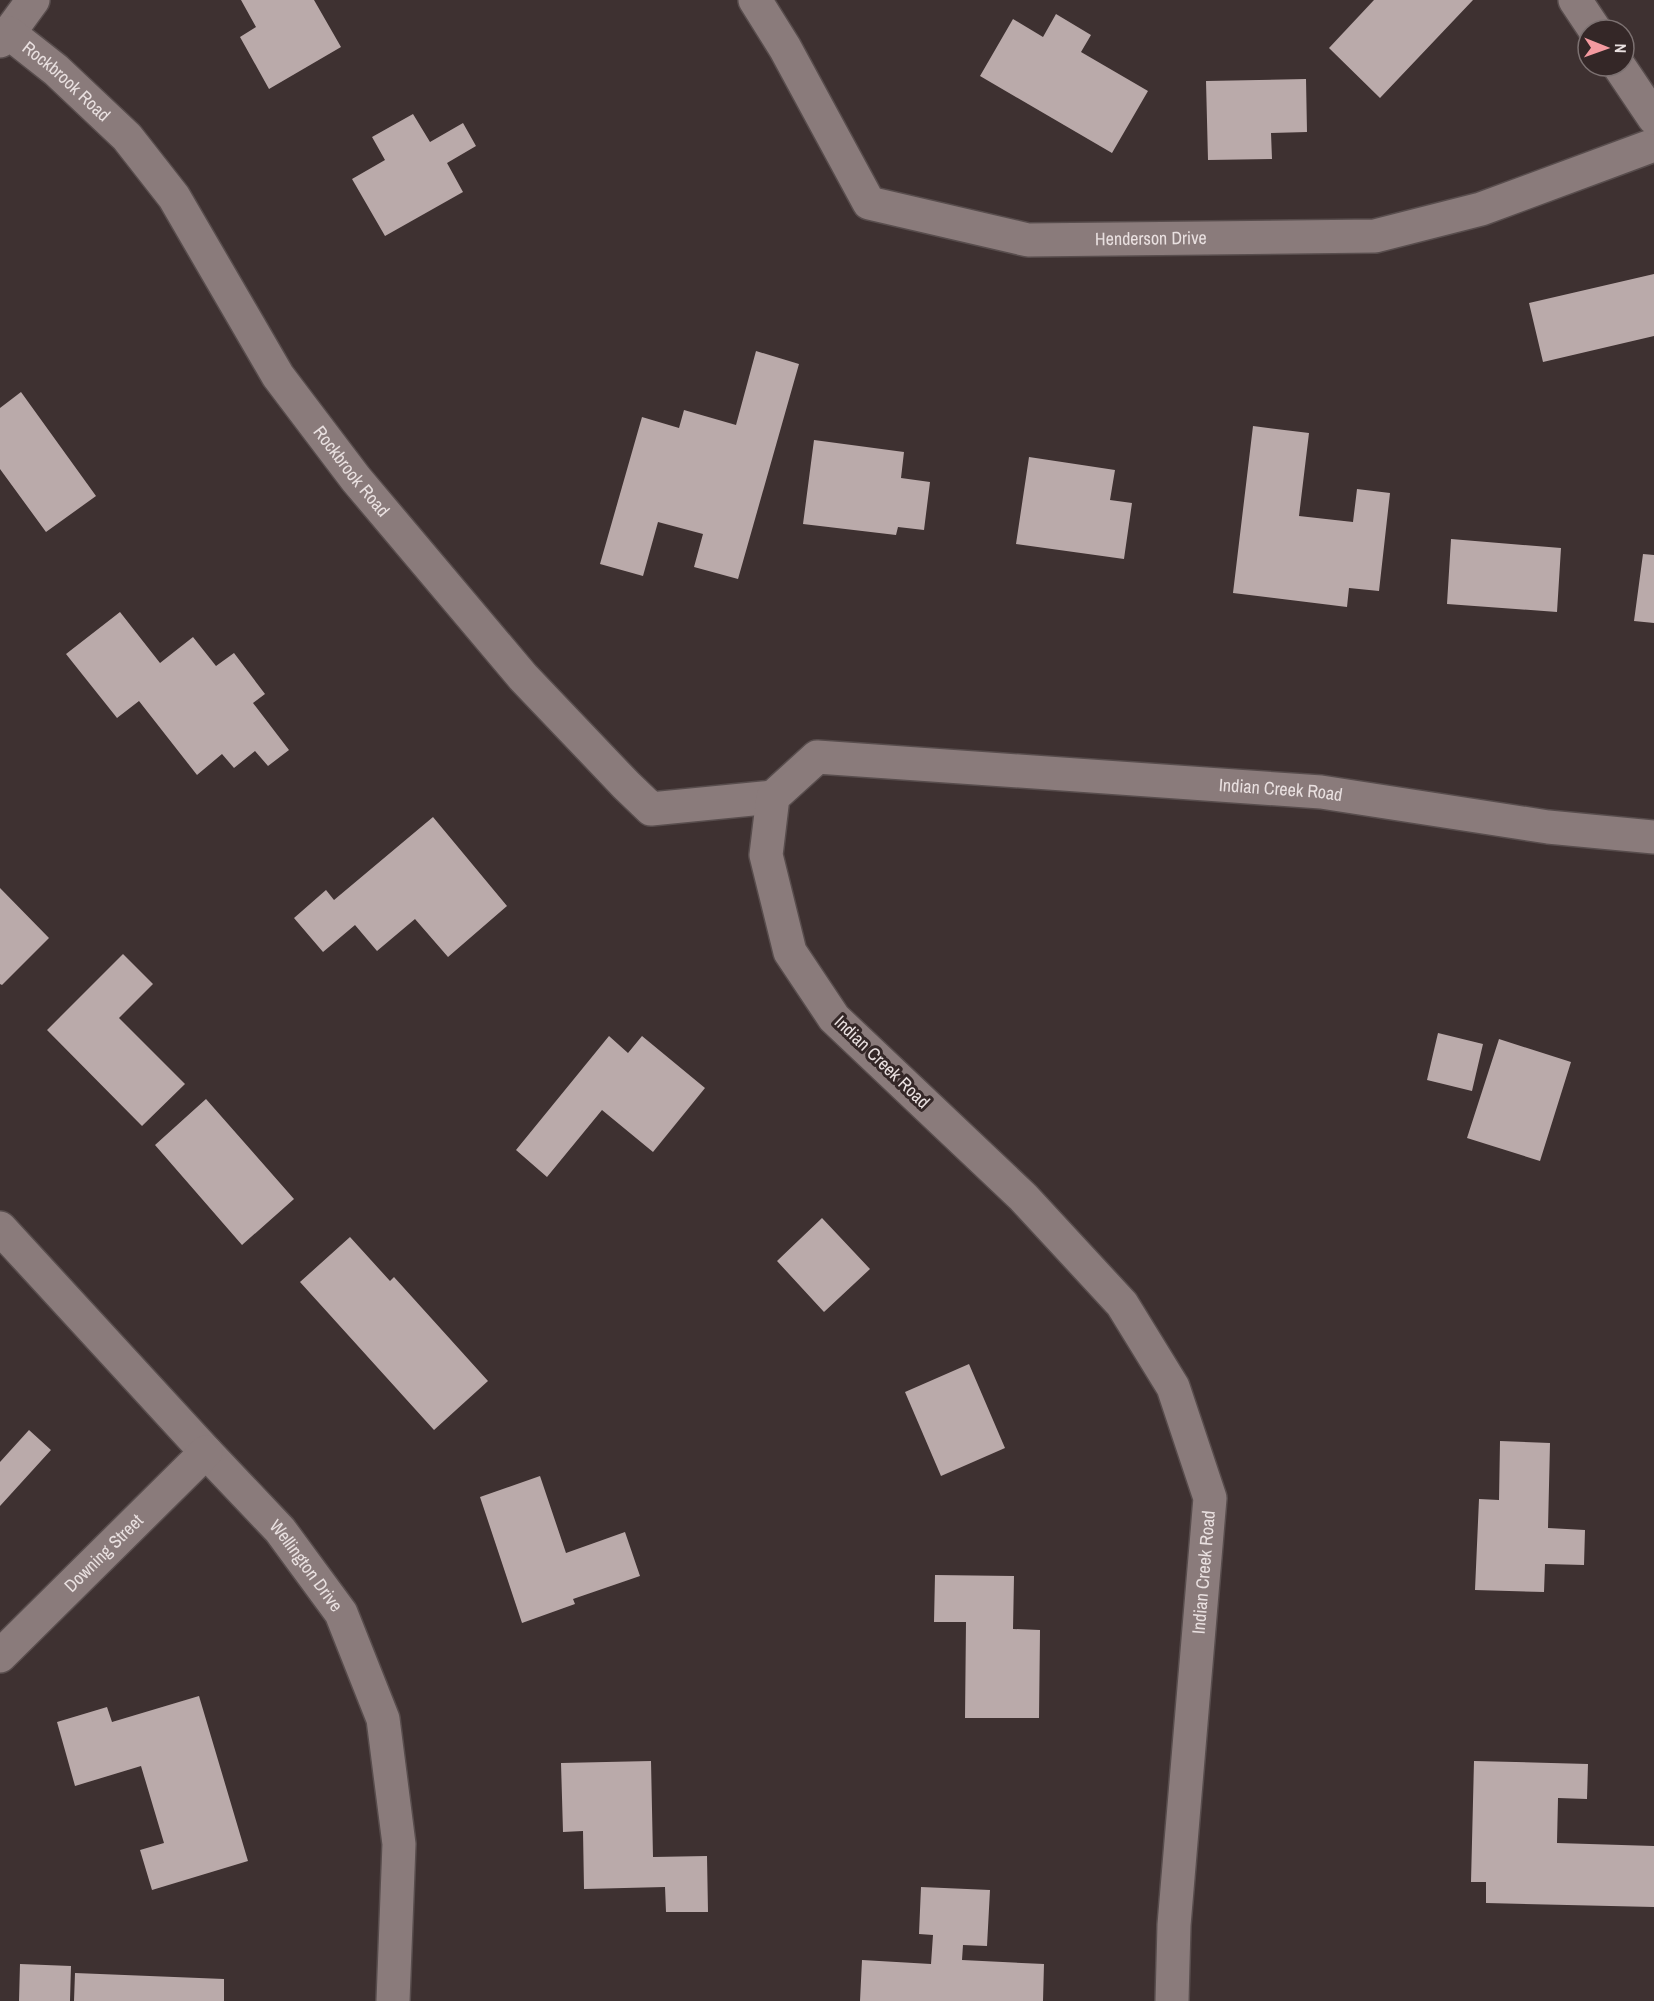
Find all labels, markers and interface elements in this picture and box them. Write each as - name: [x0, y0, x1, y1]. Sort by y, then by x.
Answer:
- north arrow: [1576, 18, 1636, 78]
- street label: Rockbrook Road: [17, 35, 116, 127]
- text: N: [1610, 43, 1632, 53]
- street label: Henderson Drive: [1095, 225, 1207, 251]
- street label: Rockbrook Road: [308, 420, 396, 522]
- street label: Indian Creek Road: [1218, 772, 1344, 807]
- street label: Indian Creek Road: [829, 1010, 936, 1114]
- street label: Downing Street: [58, 1508, 148, 1598]
- street label: Indian Creek Road: [1186, 1509, 1221, 1635]
- street label: Wellington Drive: [264, 1514, 349, 1617]

